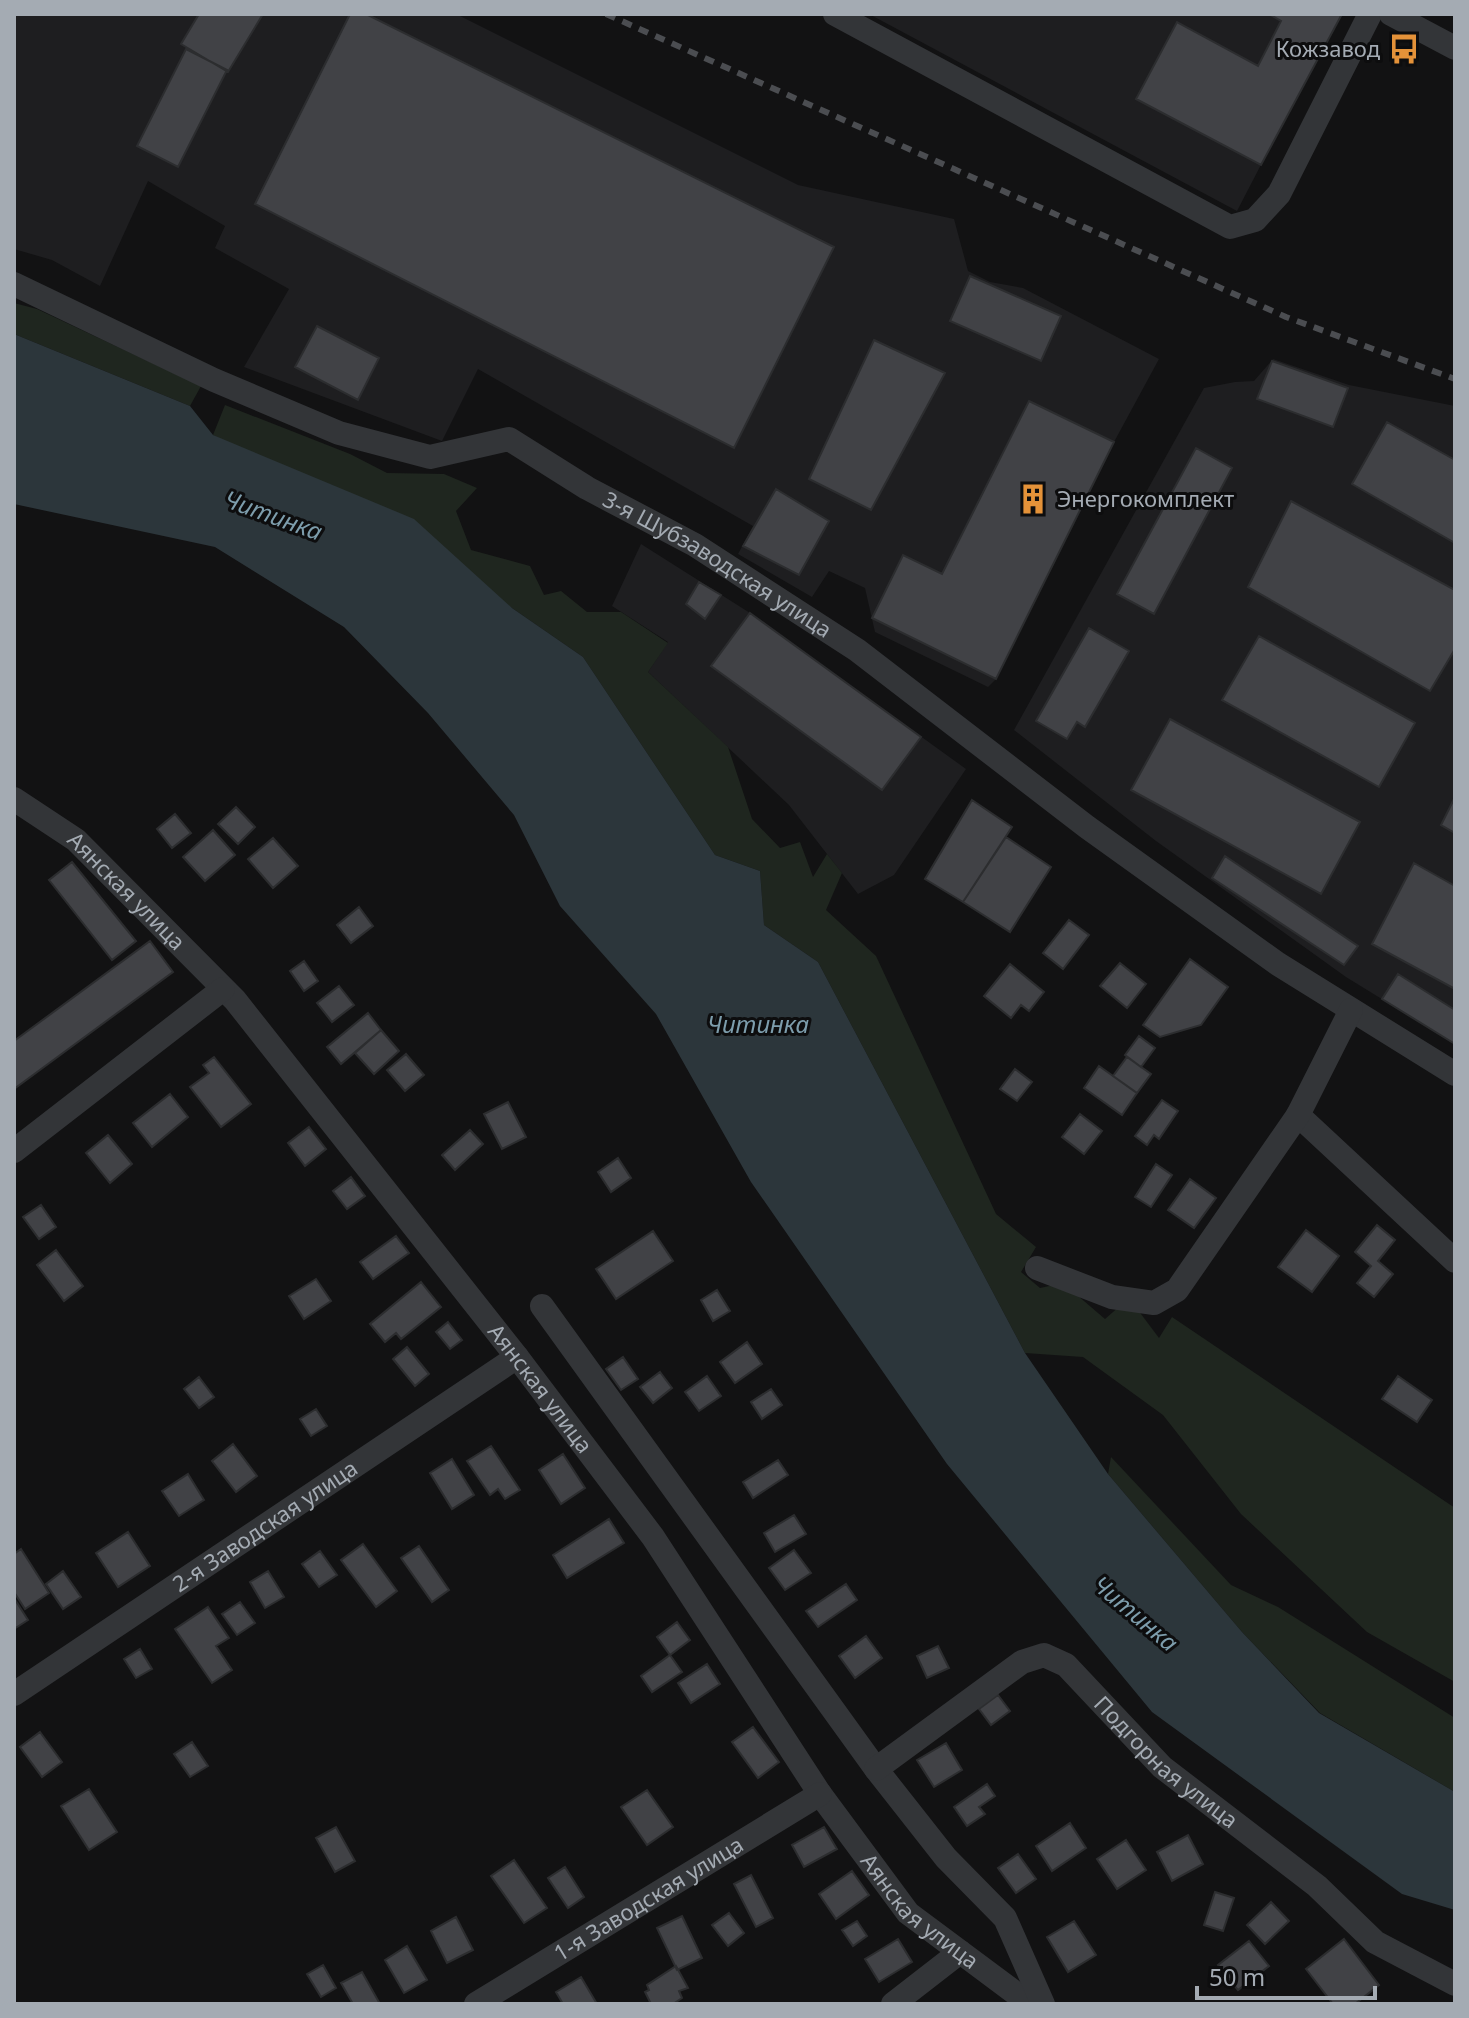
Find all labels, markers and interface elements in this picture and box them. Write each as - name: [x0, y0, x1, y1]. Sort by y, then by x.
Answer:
- bus stop icon: Кожзавод: [1387, 32, 1421, 66]
- place label: Кожзавод: [1276, 33, 1381, 63]
- water label: Читинка: [220, 482, 327, 548]
- building icon: Энергокомплект: [1016, 482, 1050, 516]
- street label: 3-я Шубзаводская улица: [598, 483, 838, 644]
- place label: Энергокомплект: [1057, 483, 1234, 513]
- street label: Аянская улица: [62, 824, 193, 956]
- water label: Читинка: [707, 1007, 809, 1040]
- street label: Аянская улица: [482, 1317, 600, 1459]
- street label: 2-я Заводская улица: [166, 1452, 363, 1598]
- water label: Читинка: [1086, 1567, 1186, 1659]
- street label: Подгорная улица: [1088, 1688, 1245, 1834]
- street label: 1-я Заводская улица: [548, 1829, 748, 1967]
- street label: Аянская улица: [855, 1847, 986, 1975]
- scale bar: [1197, 1950, 1375, 2000]
- text: 50 m: [1209, 1960, 1265, 1993]

